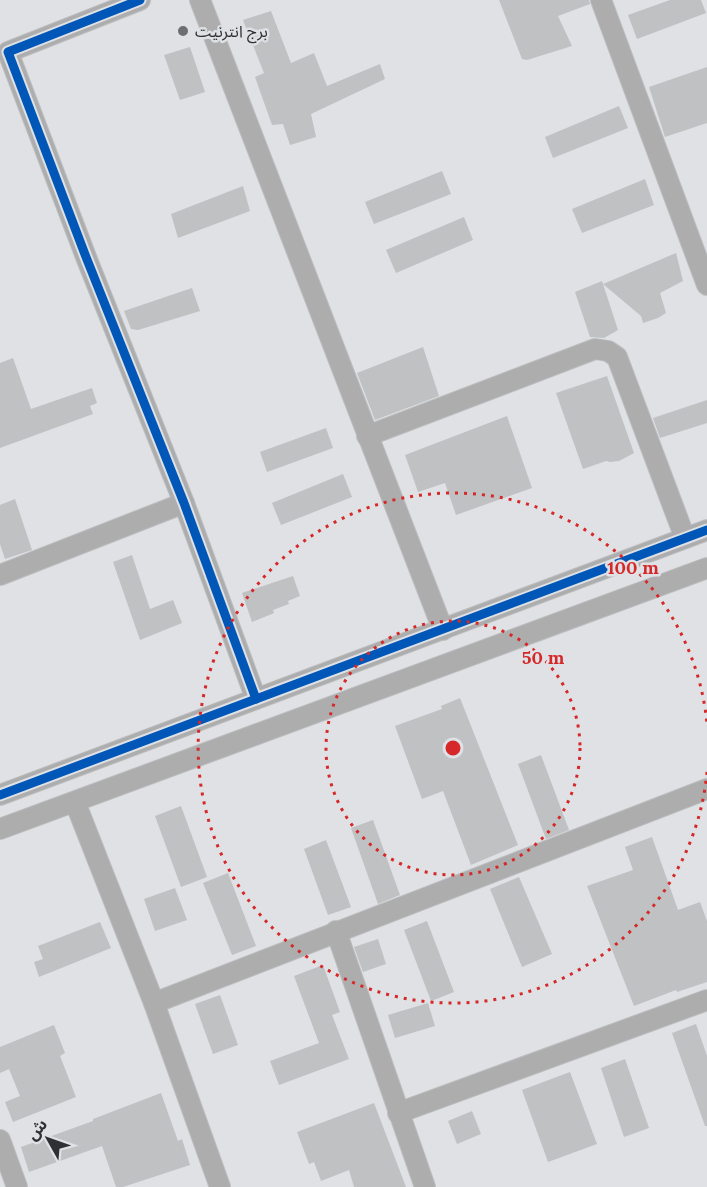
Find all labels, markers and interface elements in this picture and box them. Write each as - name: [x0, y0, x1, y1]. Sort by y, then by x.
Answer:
- place label: برج انترنيت: [195, 21, 268, 44]
- marker: برج انترنيت: [176, 24, 190, 38]
- text: 100 m: [607, 556, 659, 579]
- text: 50 m: [522, 646, 565, 669]
- centre of rings: [443, 738, 463, 758]
- north arrow: [18, 1109, 78, 1169]
- text: ش: [22, 1114, 51, 1144]

